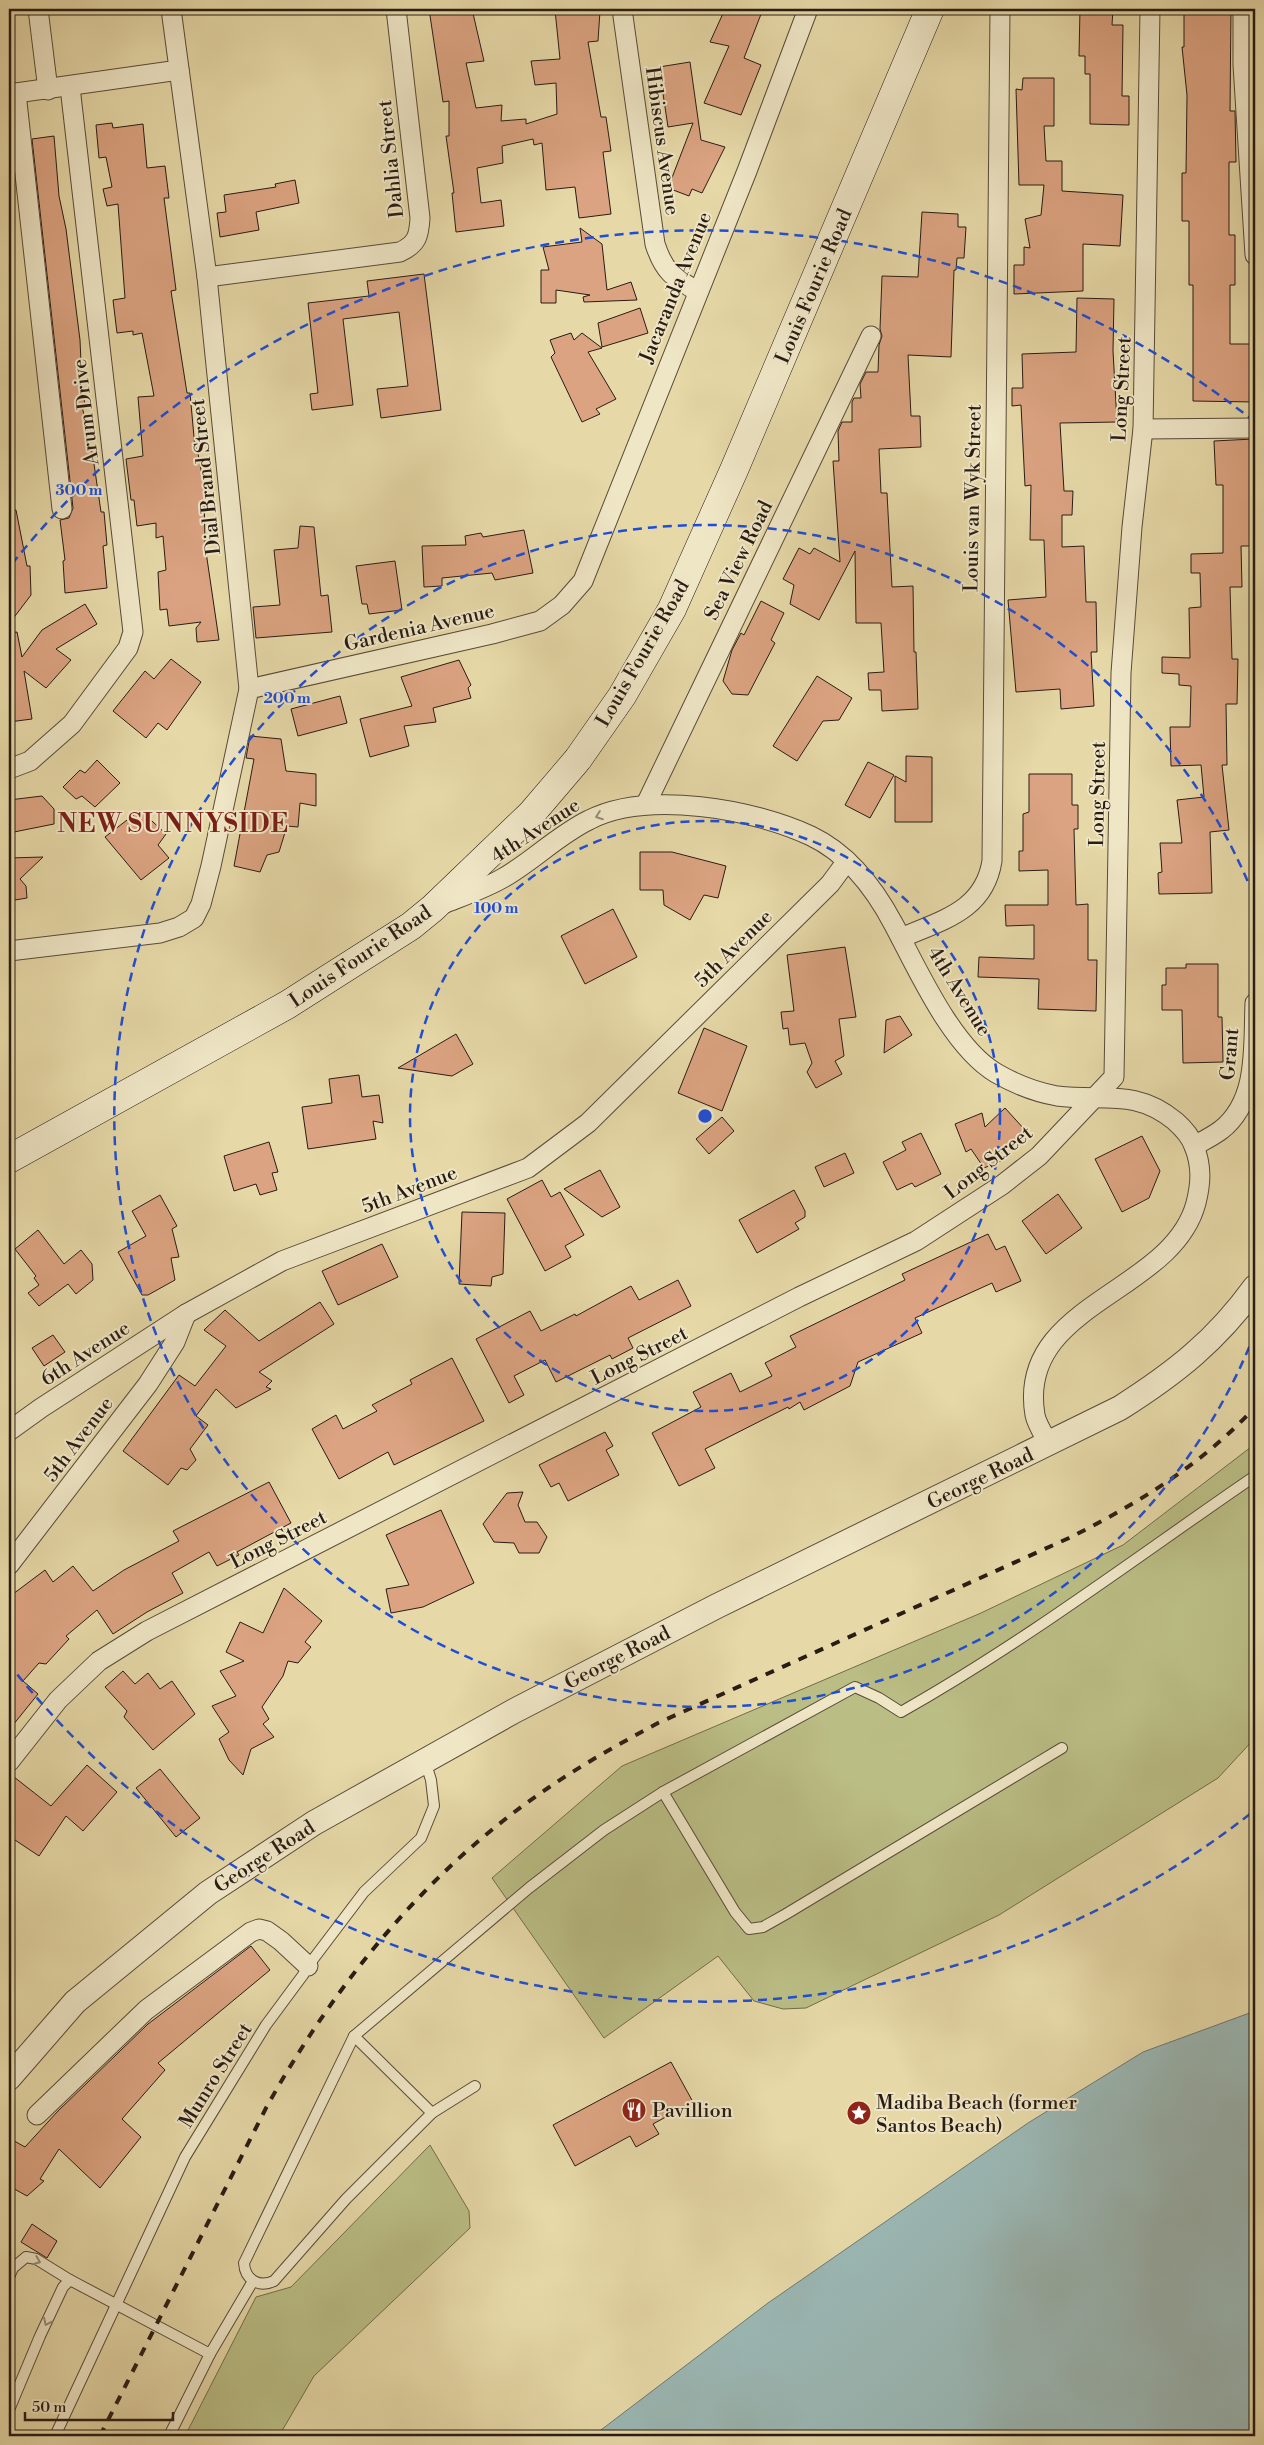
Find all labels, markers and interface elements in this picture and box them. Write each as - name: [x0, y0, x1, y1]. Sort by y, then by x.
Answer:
- street label: Hibiscus Avenue: [639, 65, 684, 217]
- street label: Dahlia Street: [373, 99, 410, 219]
- street label: Louis Fourie Road: [770, 205, 859, 368]
- street label: Jacaranda Avenue: [634, 208, 718, 368]
- street label: Long Street: [1107, 336, 1138, 442]
- street label: Arum Drive: [68, 357, 106, 467]
- street label: Dial Brand Street: [186, 398, 227, 556]
- street label: Louis van Wyk Street: [959, 404, 988, 592]
- text: 300 m: [56, 481, 103, 500]
- street label: Sea View Road: [700, 496, 779, 625]
- street label: Louis Fourie Road: [591, 575, 696, 732]
- street label: Gardenia Avenue: [342, 599, 497, 658]
- text: 200 m: [263, 689, 311, 708]
- street label: Long Street: [1085, 741, 1112, 847]
- street label: 4th Avenue: [487, 793, 585, 869]
- district label: NEW SUNNYSIDE: [57, 809, 289, 840]
- one-way arrow: [595, 810, 603, 820]
- text: 100 m: [474, 899, 519, 918]
- street label: Louis Fourie Road: [285, 900, 437, 1014]
- street label: 5th Avenue: [690, 905, 778, 993]
- street label: 4th Avenue: [921, 942, 996, 1041]
- street label: Grant: [1216, 1027, 1245, 1081]
- centre of rings: [696, 1107, 714, 1125]
- street label: Long Street: [940, 1121, 1038, 1205]
- street label: 5th Avenue: [358, 1161, 461, 1220]
- street label: 6th Avenue: [36, 1316, 135, 1392]
- street label: Long Street: [587, 1321, 692, 1391]
- street label: 5th Avenue: [39, 1392, 119, 1487]
- street label: George Road: [923, 1443, 1039, 1516]
- street label: Long Street: [226, 1505, 331, 1575]
- street label: George Road: [561, 1621, 675, 1696]
- street label: George Road: [210, 1815, 321, 1899]
- street label: Munro Street: [174, 2019, 258, 2133]
- place label: Madiba Beach (former Santos Beach): [876, 2091, 1078, 2139]
- restaurant icon: Pavillion: [621, 2097, 647, 2123]
- place label: Pavillion: [652, 2099, 733, 2124]
- place icon: Madiba Beach (former Santos Beach): [846, 2100, 872, 2126]
- one-way arrow: [32, 2255, 41, 2265]
- one-way arrow: [43, 2317, 53, 2326]
- scale bar: [25, 2390, 172, 2422]
- text: 50 m: [32, 2398, 66, 2417]

